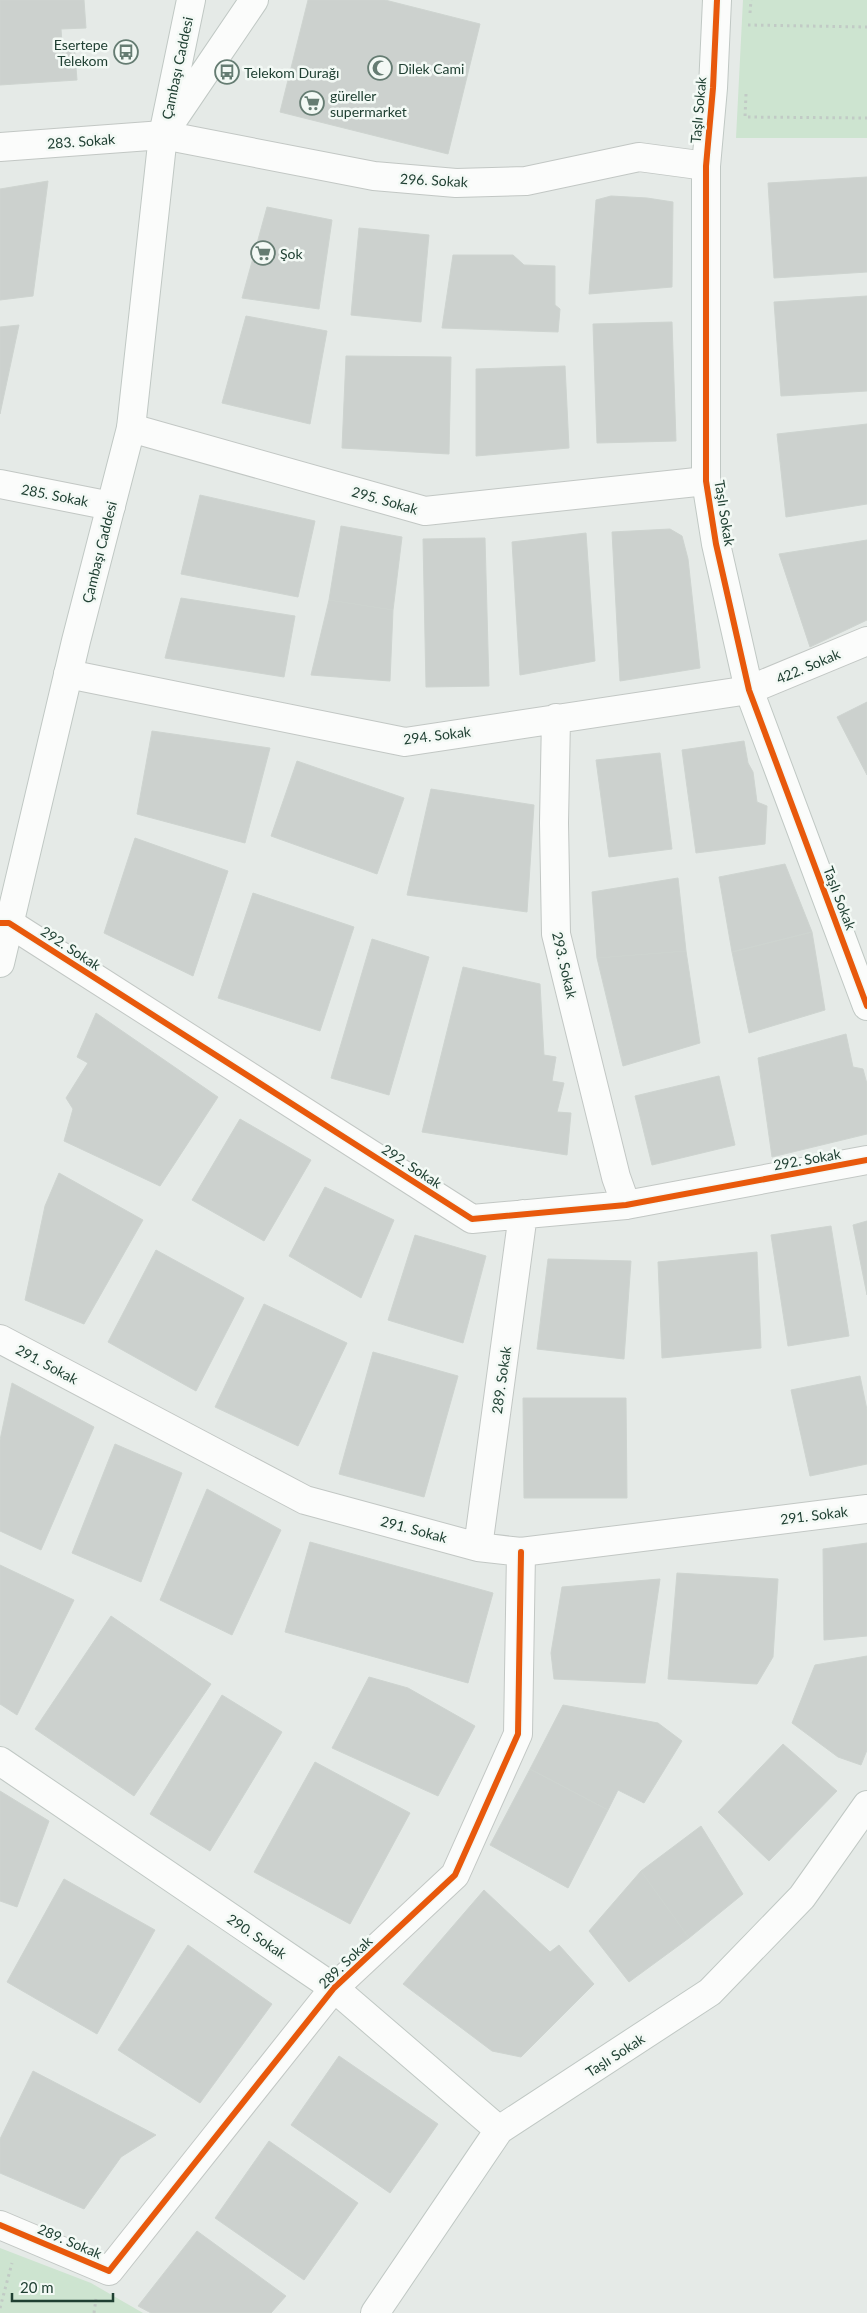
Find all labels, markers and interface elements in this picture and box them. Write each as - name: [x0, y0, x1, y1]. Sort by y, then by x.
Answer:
- street label: Çambaşı Caddesi: [158, 15, 196, 121]
- place label: Esertepe Telekom: [54, 36, 108, 69]
- bus stop icon: Esertepe Telekom: [113, 39, 139, 65]
- mosque icon: Dilek Cami: [367, 55, 393, 81]
- bus stop icon: Telekom Durağı: [214, 59, 240, 85]
- place label: Dilek Cami: [398, 60, 464, 77]
- place label: Telekom Durağı: [244, 64, 339, 81]
- street label: Taşlı Sokak: [687, 75, 709, 144]
- place label: güreller supermarket: [330, 87, 407, 120]
- supermarket icon: güreller supermarket: [299, 90, 325, 116]
- street label: 283. Sokak: [47, 130, 116, 152]
- street label: 296. Sokak: [400, 170, 469, 190]
- supermarket icon: Şok: [250, 240, 276, 266]
- place label: Şok: [280, 245, 303, 262]
- street label: Taşlı Sokak: [711, 479, 739, 548]
- street label: 285. Sokak: [20, 480, 91, 510]
- street label: 295. Sokak: [350, 482, 421, 518]
- street label: Çambaşı Caddesi: [78, 499, 120, 605]
- street label: 422. Sokak: [773, 645, 843, 687]
- street label: 294. Sokak: [402, 722, 473, 748]
- street label: Taşlı Sokak: [820, 864, 860, 933]
- street label: 292. Sokak: [38, 922, 105, 974]
- street label: 293. Sokak: [549, 930, 581, 1001]
- street label: 292. Sokak: [379, 1140, 446, 1192]
- street label: 292. Sokak: [772, 1145, 843, 1173]
- street label: 291. Sokak: [13, 1341, 82, 1388]
- street label: 289. Sokak: [488, 1344, 514, 1415]
- street label: 291. Sokak: [779, 1502, 850, 1528]
- street label: 291. Sokak: [379, 1512, 450, 1546]
- street label: 290. Sokak: [224, 1910, 291, 1963]
- street label: 289. Sokak: [315, 1932, 376, 1992]
- street label: Taşlı Sokak: [582, 2029, 648, 2080]
- street label: 289. Sokak: [35, 2220, 105, 2262]
- scale bar: [12, 2270, 114, 2302]
- text: 20 m: [20, 2278, 54, 2296]

